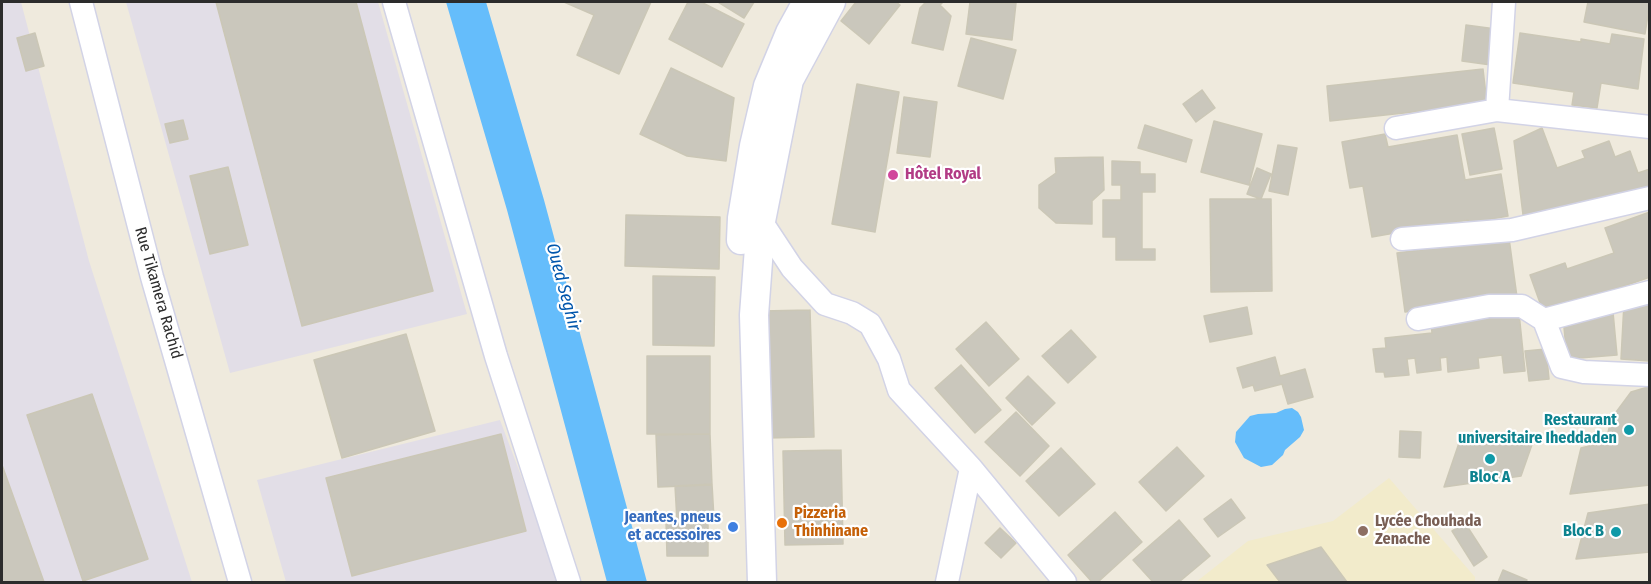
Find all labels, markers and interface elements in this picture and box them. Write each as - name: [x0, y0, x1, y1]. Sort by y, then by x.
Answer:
- place label: Hôtel Royal: [905, 165, 981, 185]
- marker: Hôtel Royal: [886, 168, 900, 182]
- street label: Rue Tikamera Rachid: [130, 225, 186, 361]
- water label: Oued Seghir: [541, 241, 585, 333]
- place label: Restaurant universitaire Iheddaden: [1458, 411, 1617, 449]
- marker: Restaurant universitaire Iheddaden: [1622, 423, 1636, 437]
- marker: Bloc A: [1483, 452, 1497, 466]
- place label: Bloc A: [1470, 468, 1510, 488]
- place label: Pizzeria Thinhinane: [794, 504, 868, 542]
- place label: Jeantes, pneus et accessoires: [624, 508, 721, 546]
- place label: Lycée Chouhada Zenache: [1375, 512, 1481, 550]
- marker: Pizzeria Thinhinane: [775, 516, 789, 530]
- marker: Jeantes, pneus et accessoires: [726, 520, 740, 534]
- place label: Bloc B: [1563, 522, 1604, 542]
- marker: Lycée Chouhada Zenache: [1356, 524, 1370, 538]
- marker: Bloc B: [1609, 525, 1623, 539]

